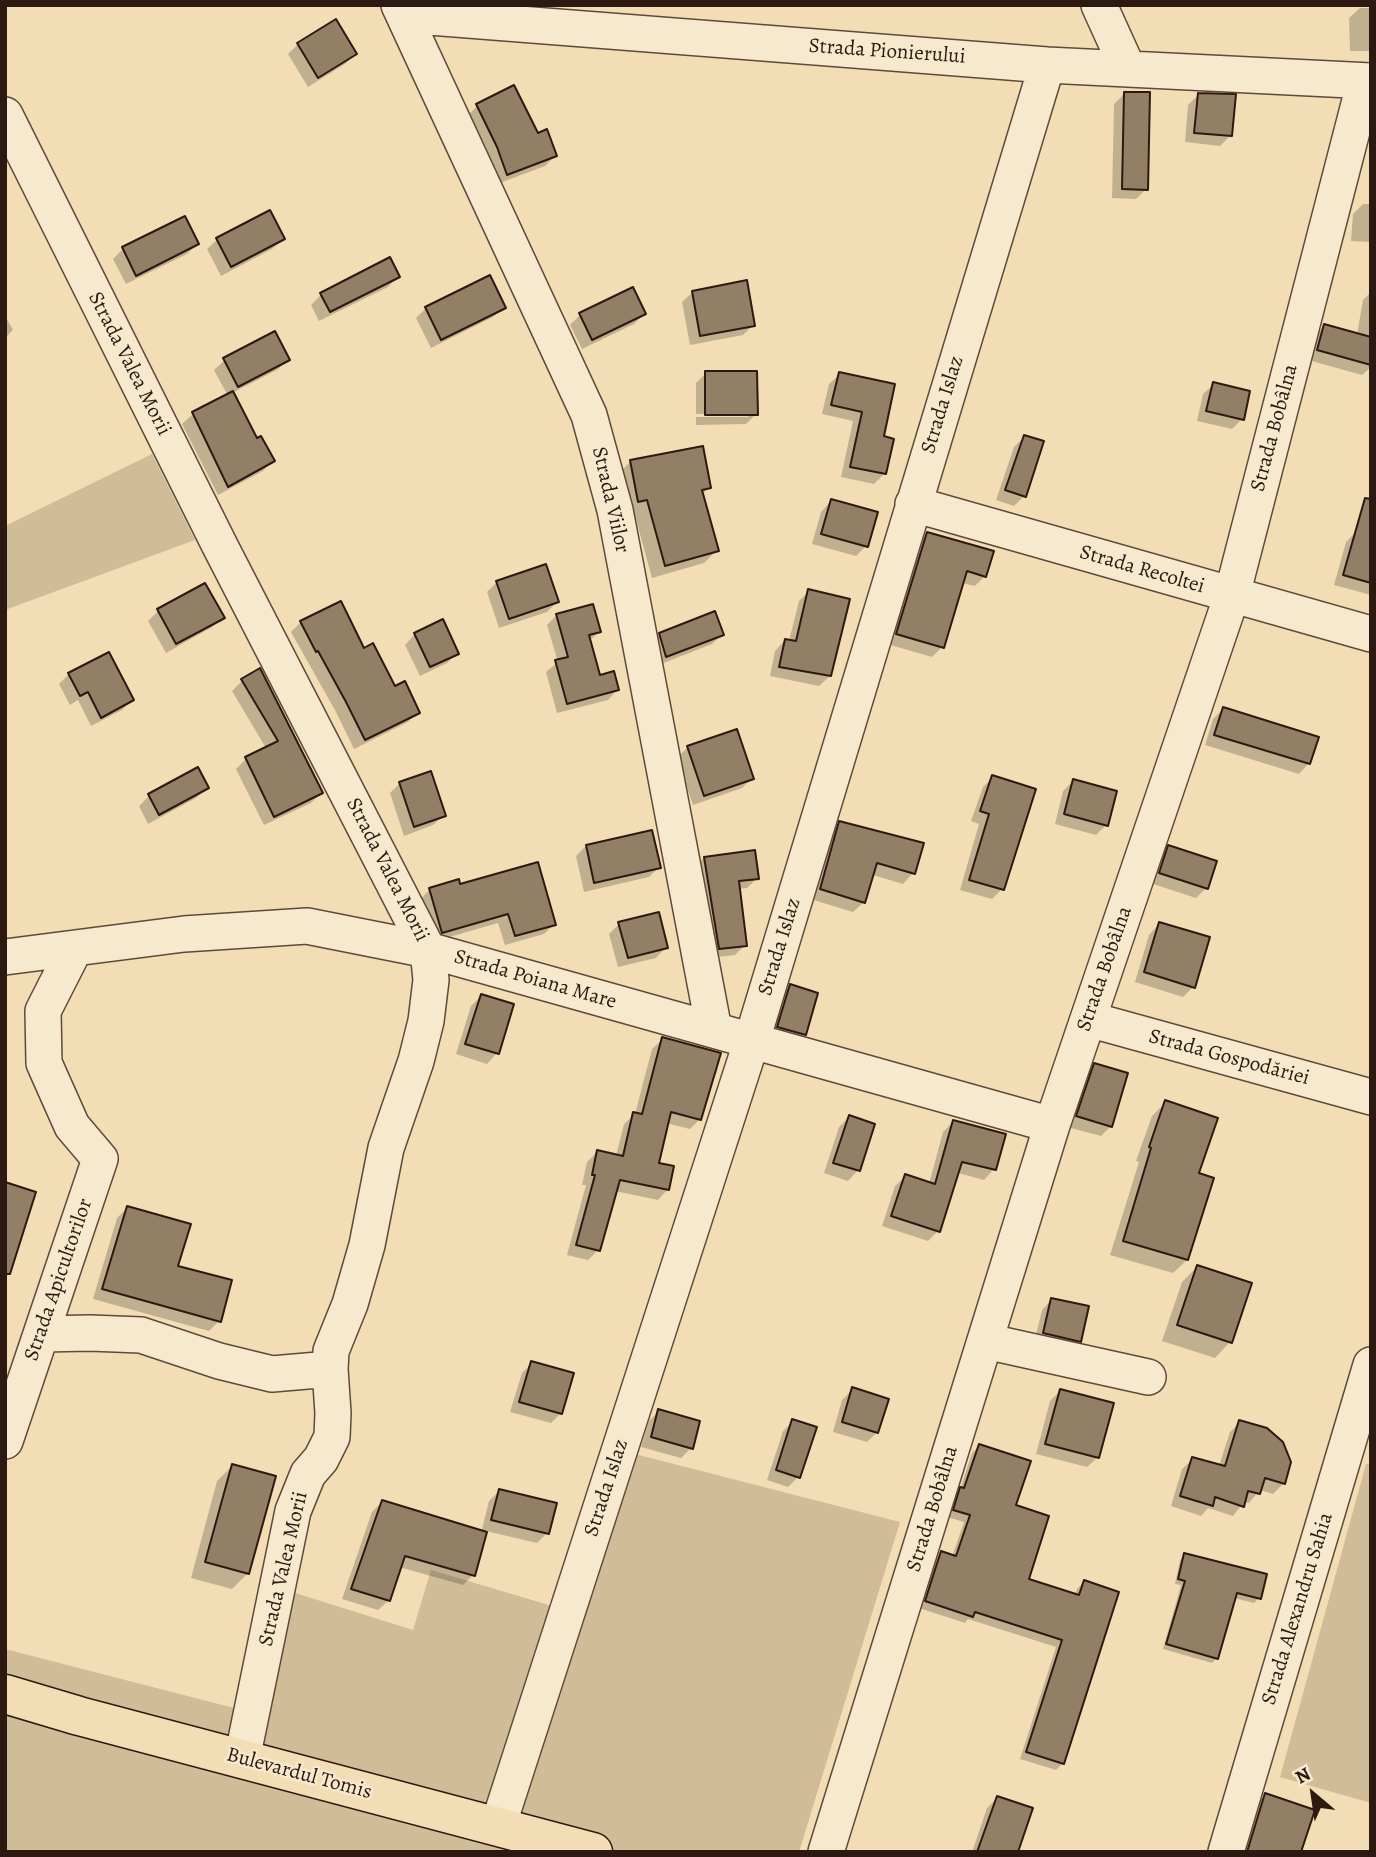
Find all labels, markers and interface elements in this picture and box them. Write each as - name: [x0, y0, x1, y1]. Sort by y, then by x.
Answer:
- street label: Strada Pionierului: [808, 34, 966, 70]
- street label: Strada Valea Morii: [82, 288, 176, 440]
- street label: Strada Islaz: [916, 353, 970, 457]
- street label: Strada Bobâlna: [1246, 362, 1304, 494]
- street label: Strada Viilor: [586, 444, 634, 556]
- street label: Strada Recoltei: [1077, 540, 1207, 600]
- street label: Strada Valea Morii: [340, 794, 434, 946]
- street label: Strada Islaz: [753, 895, 807, 999]
- street label: Strada Bobâlna: [1072, 903, 1138, 1035]
- street label: Strada Poiana Mare: [451, 945, 619, 1015]
- street label: Strada Gospodăriei: [1146, 1024, 1312, 1092]
- street label: Strada Apicultorilor: [19, 1195, 99, 1365]
- street label: Strada Islaz: [579, 1436, 635, 1540]
- street label: Strada Bobâlna: [902, 1443, 964, 1575]
- street label: Strada Valea Morii: [254, 1489, 314, 1649]
- street label: Strada Alexandru Sahia: [1257, 1510, 1339, 1708]
- street label: Bulevardul Tomis: [224, 1742, 374, 1806]
- north arrow: [1278, 1759, 1348, 1829]
- text: N: [1290, 1761, 1315, 1790]

